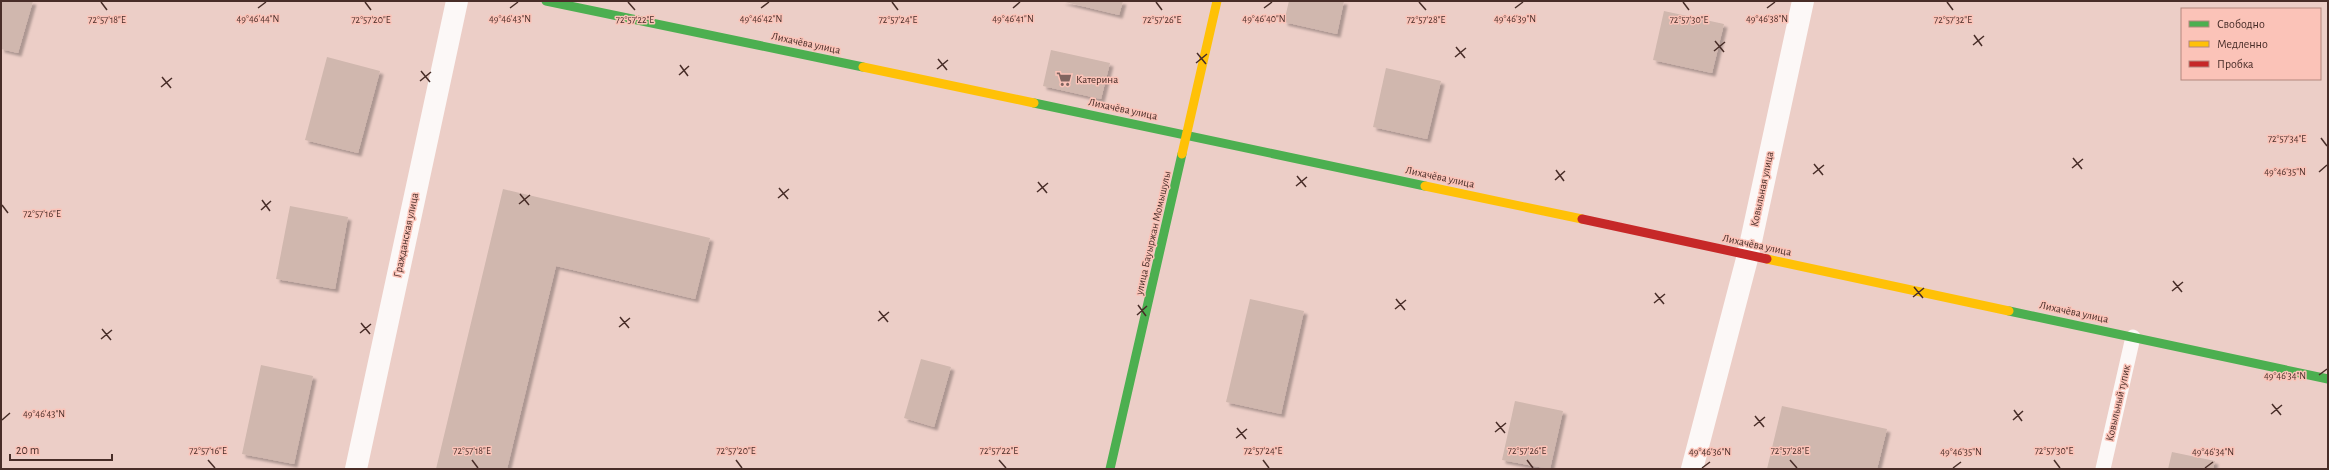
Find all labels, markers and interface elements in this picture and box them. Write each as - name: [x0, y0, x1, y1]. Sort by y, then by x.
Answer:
- legend: [2181, 8, 2321, 80]
- text: 49°46'44"N: [237, 14, 279, 24]
- text: 49°46'43"N: [489, 14, 531, 24]
- text: 49°46'42"N: [740, 14, 782, 24]
- text: 49°46'41"N: [992, 14, 1034, 24]
- text: 49°46'40"N: [1242, 14, 1286, 24]
- text: 49°46'39"N: [1494, 14, 1536, 24]
- text: 49°46'38"N: [1746, 14, 1788, 24]
- text: 72°57'18"E: [88, 15, 126, 25]
- text: 72°57'20"E: [351, 15, 391, 25]
- text: 72°57'22"E: [616, 15, 654, 25]
- text: 72°57'24"E: [879, 15, 917, 25]
- text: 72°57'26"E: [1143, 15, 1181, 25]
- text: 72°57'28"E: [1407, 15, 1445, 25]
- text: 72°57'30"E: [1670, 15, 1709, 25]
- text: 72°57'32"E: [1934, 15, 1972, 25]
- text: Свободно: [2217, 18, 2265, 30]
- street label: Лихачёва улица: [771, 30, 841, 56]
- text: Медленно: [2217, 38, 2268, 50]
- text: Пробка: [2217, 58, 2254, 70]
- supermarket icon: Катерина: [1055, 70, 1073, 88]
- place label: Катерина: [1076, 74, 1118, 85]
- street label: Лихачёва улица: [1088, 96, 1158, 122]
- text: 72°57'34"E: [2268, 134, 2306, 144]
- street label: Ковыльная улица: [1749, 150, 1775, 228]
- street label: Лихачёва улица: [1405, 164, 1475, 190]
- text: 49°46'35"N: [2264, 167, 2306, 177]
- street label: улица Бауыржан Момышулы: [1133, 170, 1173, 297]
- street label: Гражданская улица: [392, 192, 420, 278]
- text: 72°57'16"E: [23, 209, 61, 219]
- street label: Лихачёва улица: [1722, 232, 1792, 258]
- street label: Лихачёва улица: [2039, 299, 2109, 325]
- street label: Ковыльный тупик: [2104, 364, 2132, 442]
- text: 49°46'34"N: [2264, 371, 2306, 381]
- text: 49°46'43"N: [23, 409, 65, 419]
- scale bar: [10, 436, 112, 462]
- text: 20 m: [16, 444, 39, 456]
- text: 72°57'16"E: [189, 446, 227, 456]
- text: 72°57'18"E: [453, 446, 491, 456]
- text: 72°57'20"E: [716, 446, 756, 456]
- text: 72°57'22"E: [980, 446, 1018, 456]
- text: 72°57'24"E: [1244, 446, 1282, 456]
- text: 72°57'26"E: [1508, 446, 1546, 456]
- text: 72°57'28"E: [1771, 446, 1809, 456]
- text: 72°57'30"E: [2035, 446, 2074, 456]
- text: 49°46'36"N: [1689, 447, 1731, 457]
- text: 49°46'35"N: [1940, 447, 1982, 457]
- text: 49°46'34"N: [2192, 447, 2234, 457]

